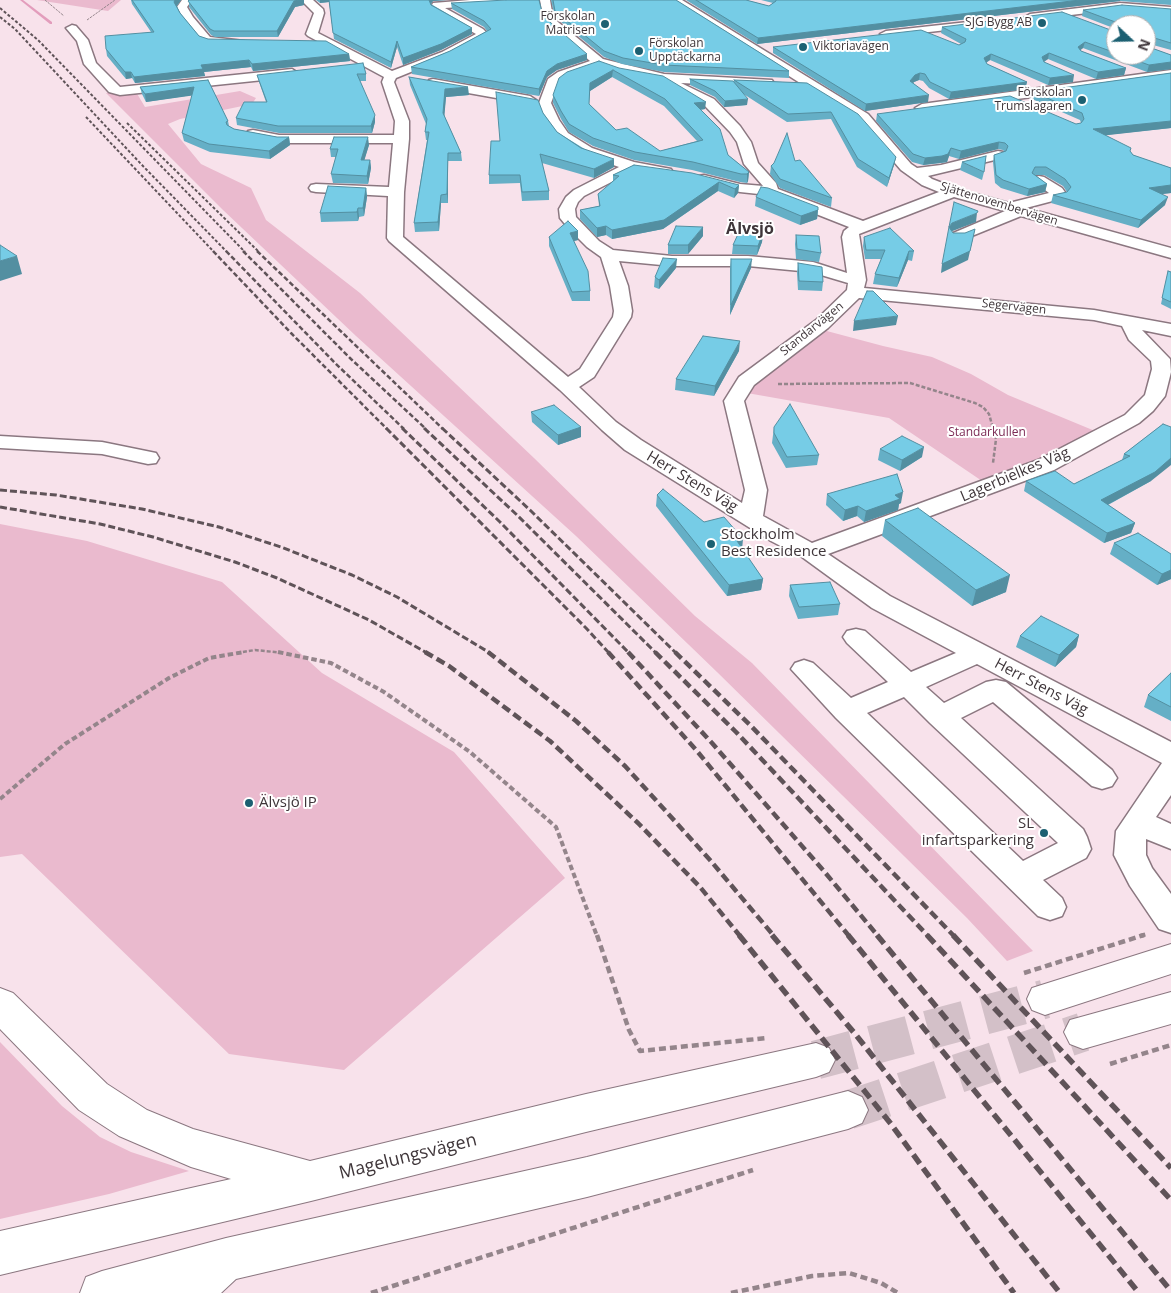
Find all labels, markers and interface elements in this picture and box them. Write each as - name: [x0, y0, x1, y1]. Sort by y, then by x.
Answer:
- place label: Förskolan Matrisen: [540, 10, 595, 38]
- north arrow: [1106, 15, 1156, 65]
- place label: SJG Bygg AB: [965, 16, 1032, 30]
- marker: SJG Bygg AB: [1036, 17, 1048, 29]
- marker: Förskolan Matrisen: [599, 18, 611, 30]
- text: N: [1134, 36, 1155, 54]
- place label: Förskolan Upptäckarna: [649, 37, 721, 65]
- place label: Viktoriavägen: [813, 40, 889, 54]
- marker: Viktoriavägen: [797, 41, 809, 53]
- marker: Förskolan Upptäckarna: [633, 45, 645, 57]
- place label: Förskolan Trumslagaren: [994, 86, 1072, 114]
- marker: Förskolan Trumslagaren: [1076, 94, 1088, 106]
- street label: Sjättenovembervägen: [938, 179, 1060, 229]
- district label: Älvsjö: [726, 219, 774, 239]
- street label: Segervägen: [981, 296, 1047, 318]
- street label: Standarvägen: [778, 299, 846, 359]
- park label: Standarkullen: [948, 426, 1026, 440]
- street label: Lagerbielkes Väg: [958, 444, 1072, 506]
- street label: Herr Stens Väg: [643, 448, 741, 516]
- place label: Stockholm Best Residence: [721, 526, 827, 561]
- marker: Stockholm Best Residence: [705, 538, 717, 550]
- street label: Herr Stens Väg: [991, 655, 1091, 719]
- place label: Älvsjö IP: [259, 794, 317, 812]
- marker: Älvsjö IP: [243, 797, 255, 809]
- place label: SL infartsparkering: [922, 815, 1034, 850]
- marker: SL infartsparkering: [1038, 827, 1050, 839]
- street label: Magelungsvägen: [337, 1129, 479, 1185]

